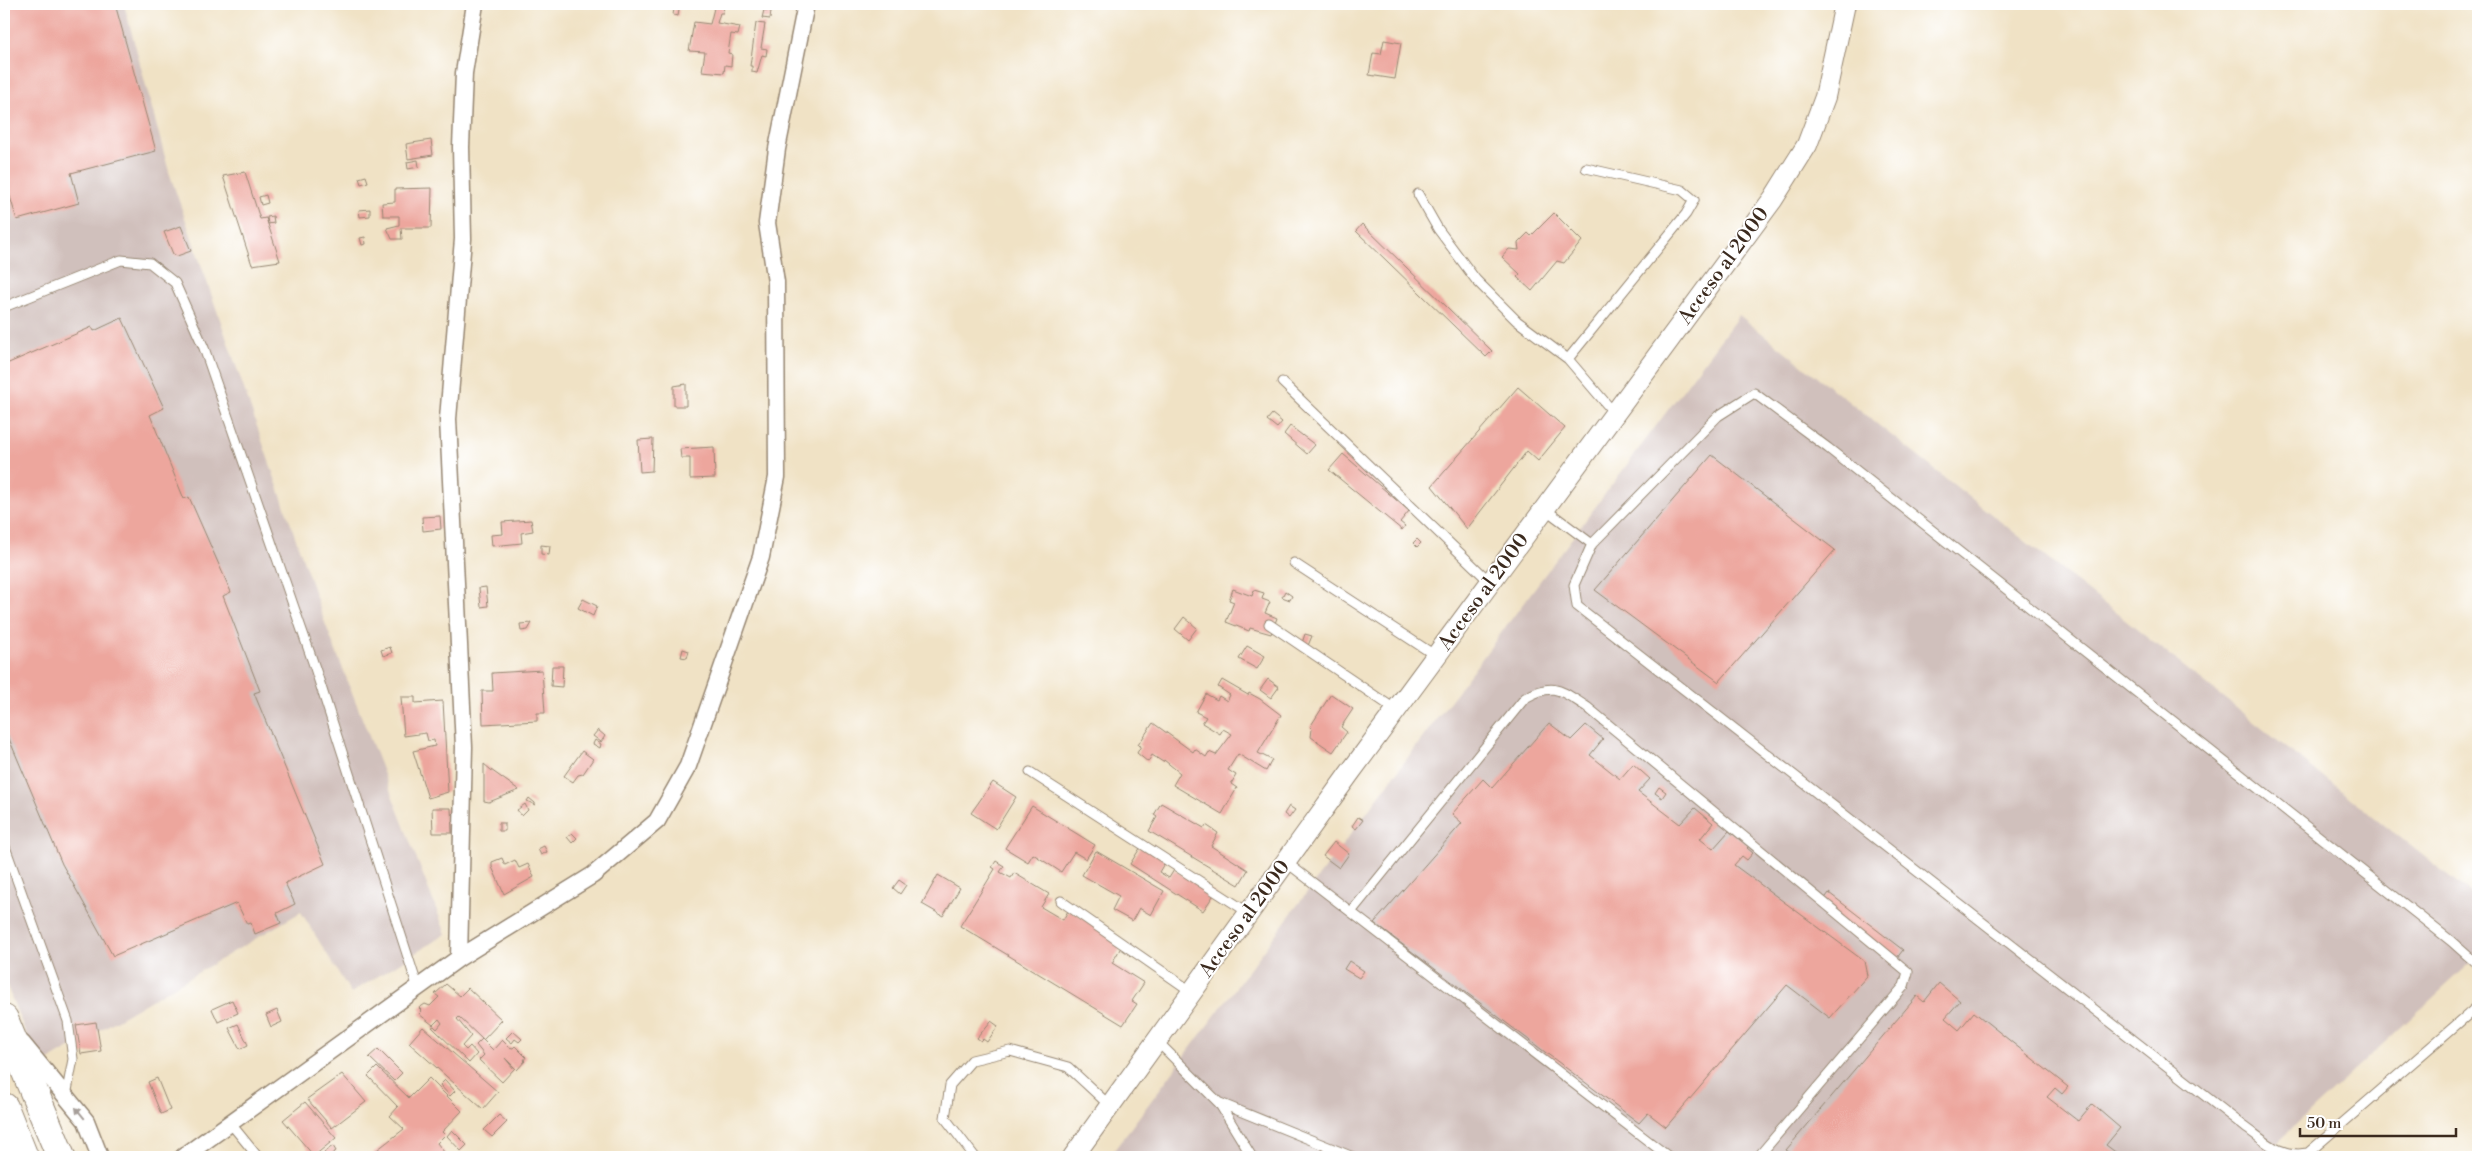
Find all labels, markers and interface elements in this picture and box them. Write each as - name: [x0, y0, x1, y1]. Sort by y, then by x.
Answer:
- street label: Acceso al 2000: [1672, 202, 1775, 330]
- street label: Acceso al 2000: [1432, 528, 1535, 656]
- street label: Acceso al 2000: [1193, 855, 1296, 983]
- scale bar: [2300, 1106, 2456, 1138]
- one-way arrow: [74, 1107, 85, 1120]
- text: 50 m: [2307, 1114, 2341, 1133]

